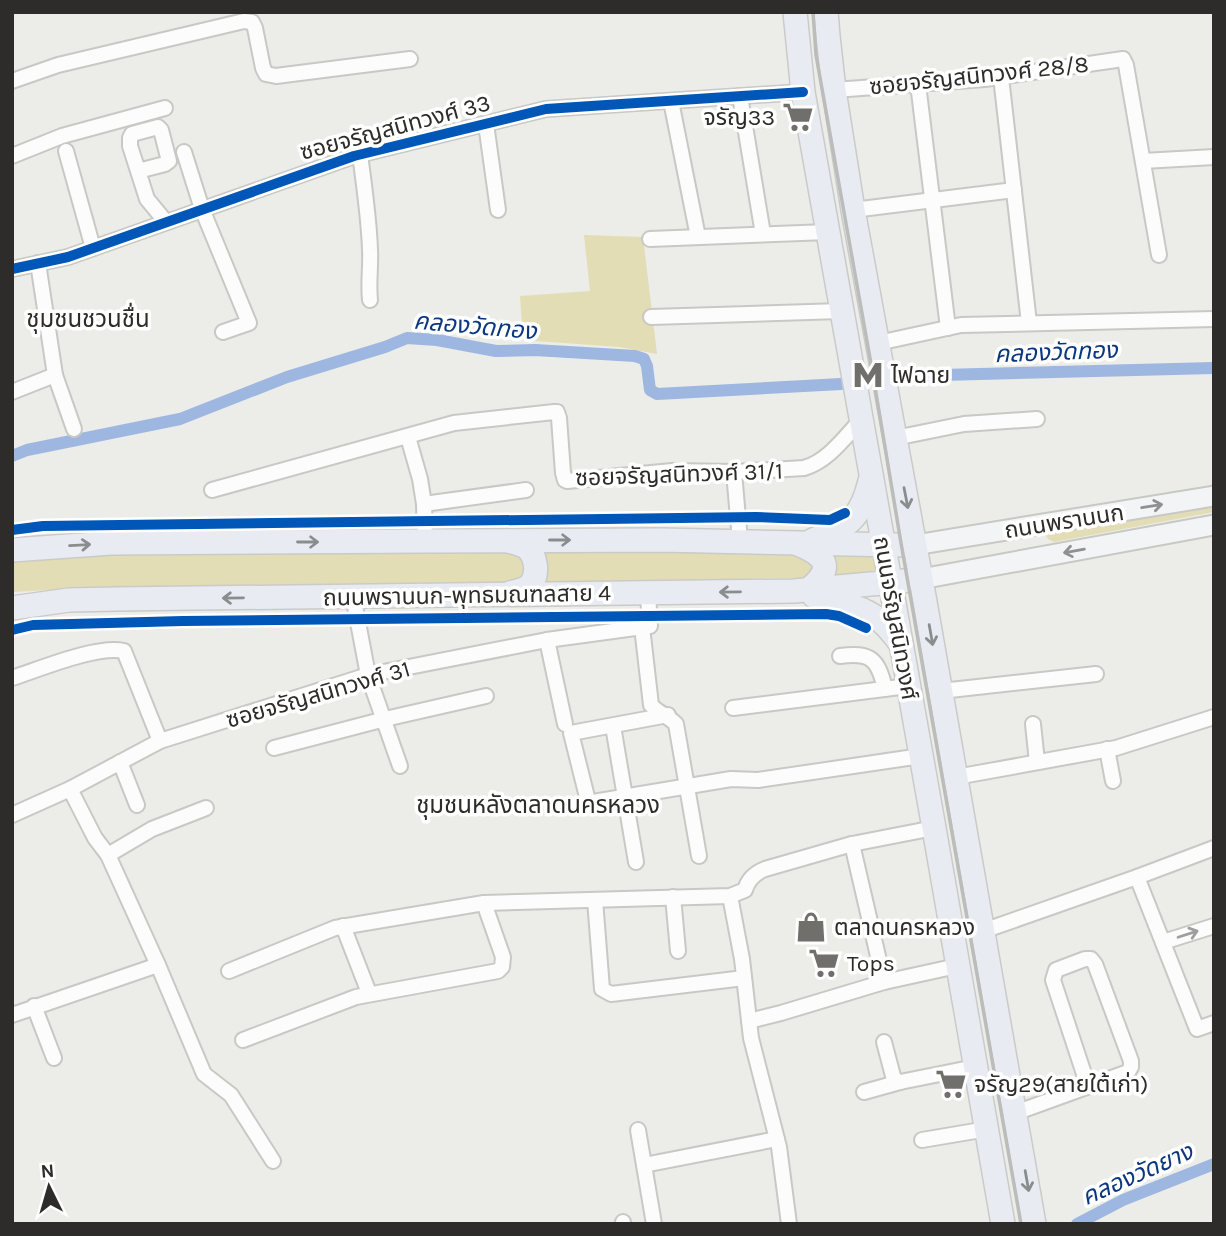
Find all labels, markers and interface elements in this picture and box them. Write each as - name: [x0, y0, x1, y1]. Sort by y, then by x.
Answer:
- street label: ซอยจรัญสนิทวงศ์ 28/8: [868, 51, 1090, 100]
- street label: ซอยจรัญสนิทวงศ์ 33: [297, 89, 493, 166]
- supermarket icon: จรัญ33: [781, 100, 815, 134]
- place label: จรัญ33: [703, 104, 775, 131]
- district label: ชุมชนชวนชื่น: [26, 302, 150, 334]
- water label: คลองวัดทอง: [413, 307, 539, 345]
- water label: คลองวัดทอง: [994, 336, 1119, 368]
- metro station icon: ไฟฉาย: [851, 358, 885, 392]
- place label: ไฟฉาย: [890, 362, 950, 389]
- street label: ซอยจรัญสนิทวงศ์ 31/1: [575, 457, 783, 492]
- one-way arrow: [900, 486, 913, 509]
- street label: ถนนพรานนก: [1002, 499, 1126, 544]
- one-way arrow: [1140, 499, 1162, 512]
- one-way arrow: [548, 533, 571, 547]
- street label: ถนนจรัญสนิทวงศ์: [868, 534, 923, 702]
- one-way arrow: [296, 535, 319, 549]
- one-way arrow: [68, 538, 91, 551]
- one-way arrow: [1063, 544, 1086, 558]
- street label: ถนนพรานนก-พุทธมณฑลสาย 4: [323, 579, 611, 612]
- one-way arrow: [719, 586, 742, 599]
- one-way arrow: [222, 591, 245, 604]
- one-way arrow: [925, 623, 938, 646]
- street label: ซอยจรัญสนิทวงศ์ 31: [223, 655, 413, 734]
- district label: ชุมชนหลังตลาดนครหลวง: [416, 791, 660, 820]
- shop icon: ตลาดนครหลวง: [794, 910, 828, 944]
- place label: ตลาดนครหลวง: [834, 914, 975, 941]
- one-way arrow: [1177, 926, 1199, 939]
- supermarket icon: Tops: [807, 946, 841, 980]
- place label: Tops: [847, 950, 895, 977]
- supermarket icon: จรัญ29(สายใต้เก่า): [934, 1067, 968, 1101]
- place label: จรัญ29(สายใต้เก่า): [974, 1071, 1149, 1098]
- water label: คลองวัดยาง: [1077, 1137, 1198, 1211]
- north arrow: [14, 1152, 84, 1222]
- text: N: [40, 1160, 55, 1183]
- one-way arrow: [1021, 1169, 1034, 1192]

